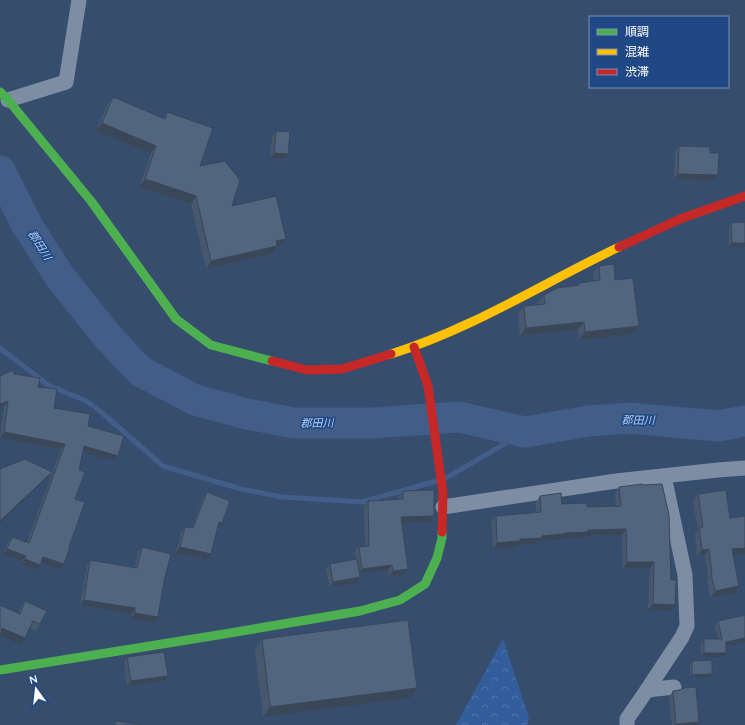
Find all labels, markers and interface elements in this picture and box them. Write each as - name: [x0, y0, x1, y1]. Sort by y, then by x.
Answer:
- legend: [589, 16, 729, 88]
- text: 順調: [625, 24, 649, 39]
- text: 混雑: [625, 44, 649, 59]
- text: 渋滞: [625, 64, 649, 79]
- water label: 郡田川: [25, 227, 55, 264]
- water label: 郡田川: [621, 413, 656, 427]
- water label: 郡田川: [300, 416, 335, 430]
- north arrow: [16, 669, 56, 709]
- text: N: [28, 672, 39, 687]

